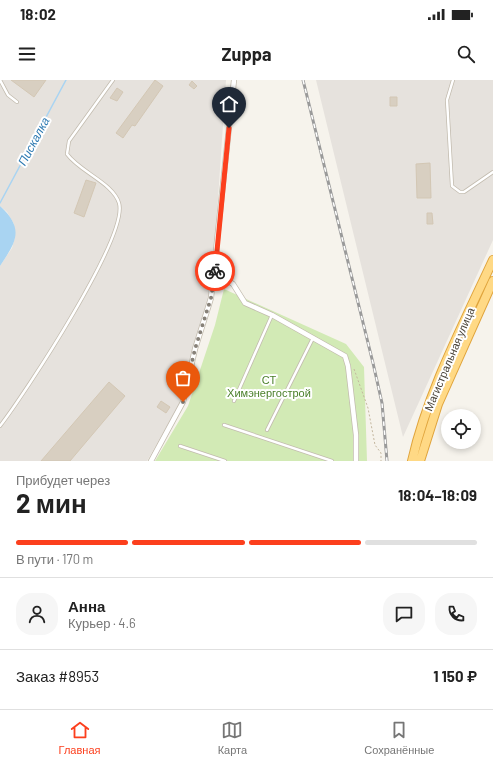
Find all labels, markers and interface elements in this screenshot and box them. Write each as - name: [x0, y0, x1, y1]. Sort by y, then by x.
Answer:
- text: 18:02: [20, 5, 56, 23]
- icon: menu: [16, 43, 38, 65]
- text: Zuppa: [222, 43, 271, 65]
- icon: search: [455, 43, 477, 65]
- pin: [212, 87, 246, 128]
- icon: home: [218, 93, 240, 115]
- water label: Пискалка: [14, 114, 52, 168]
- courier: [195, 251, 235, 291]
- icon: bike: [204, 260, 226, 282]
- street label: Магистральная улица: [421, 305, 477, 413]
- pin: [166, 361, 200, 402]
- icon: bag: [172, 367, 194, 389]
- park label: СТ Химэнергострой: [227, 373, 311, 399]
- map controls: [441, 409, 481, 449]
- button: locate: [441, 409, 481, 449]
- text: Прибудет через: [16, 472, 110, 488]
- text: 18:04–18:09: [398, 486, 477, 504]
- text: 2 мин: [16, 487, 87, 518]
- text: В пути · 170 m: [16, 551, 93, 567]
- button: person: [16, 593, 58, 635]
- button: chat: [383, 593, 425, 635]
- button: phone: [435, 593, 477, 635]
- text: Анна: [68, 597, 105, 615]
- text: Курьер · 4.6: [68, 615, 136, 631]
- text: Заказ #8953: [16, 667, 99, 685]
- text: 1 150 ₽: [433, 667, 477, 685]
- tab: Главная: [59, 719, 100, 756]
- tab: Карта: [218, 719, 247, 756]
- tab: Сохранённые: [364, 719, 434, 756]

